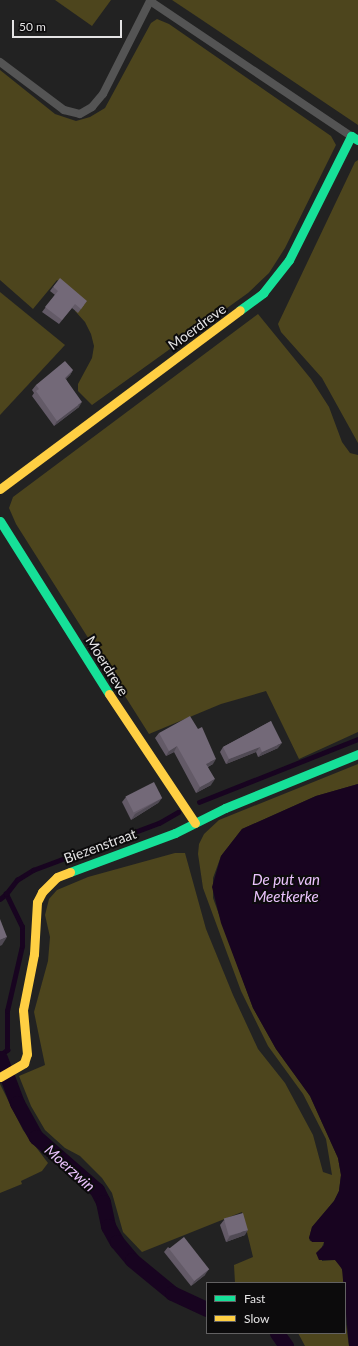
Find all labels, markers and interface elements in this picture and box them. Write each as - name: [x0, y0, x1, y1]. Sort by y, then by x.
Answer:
- scale bar: [14, 12, 124, 38]
- text: 50 m: [19, 19, 46, 34]
- street label: Moerdreve: [165, 300, 229, 354]
- street label: Moerdreve: [82, 633, 132, 699]
- street label: Biezenstraat: [61, 825, 139, 867]
- water label: De put van Meetkerke: [252, 870, 320, 905]
- water label: Moerzwin: [41, 1141, 99, 1195]
- legend: [206, 1282, 346, 1334]
- text: Fast: [244, 1291, 265, 1306]
- text: Slow: [244, 1311, 269, 1326]

